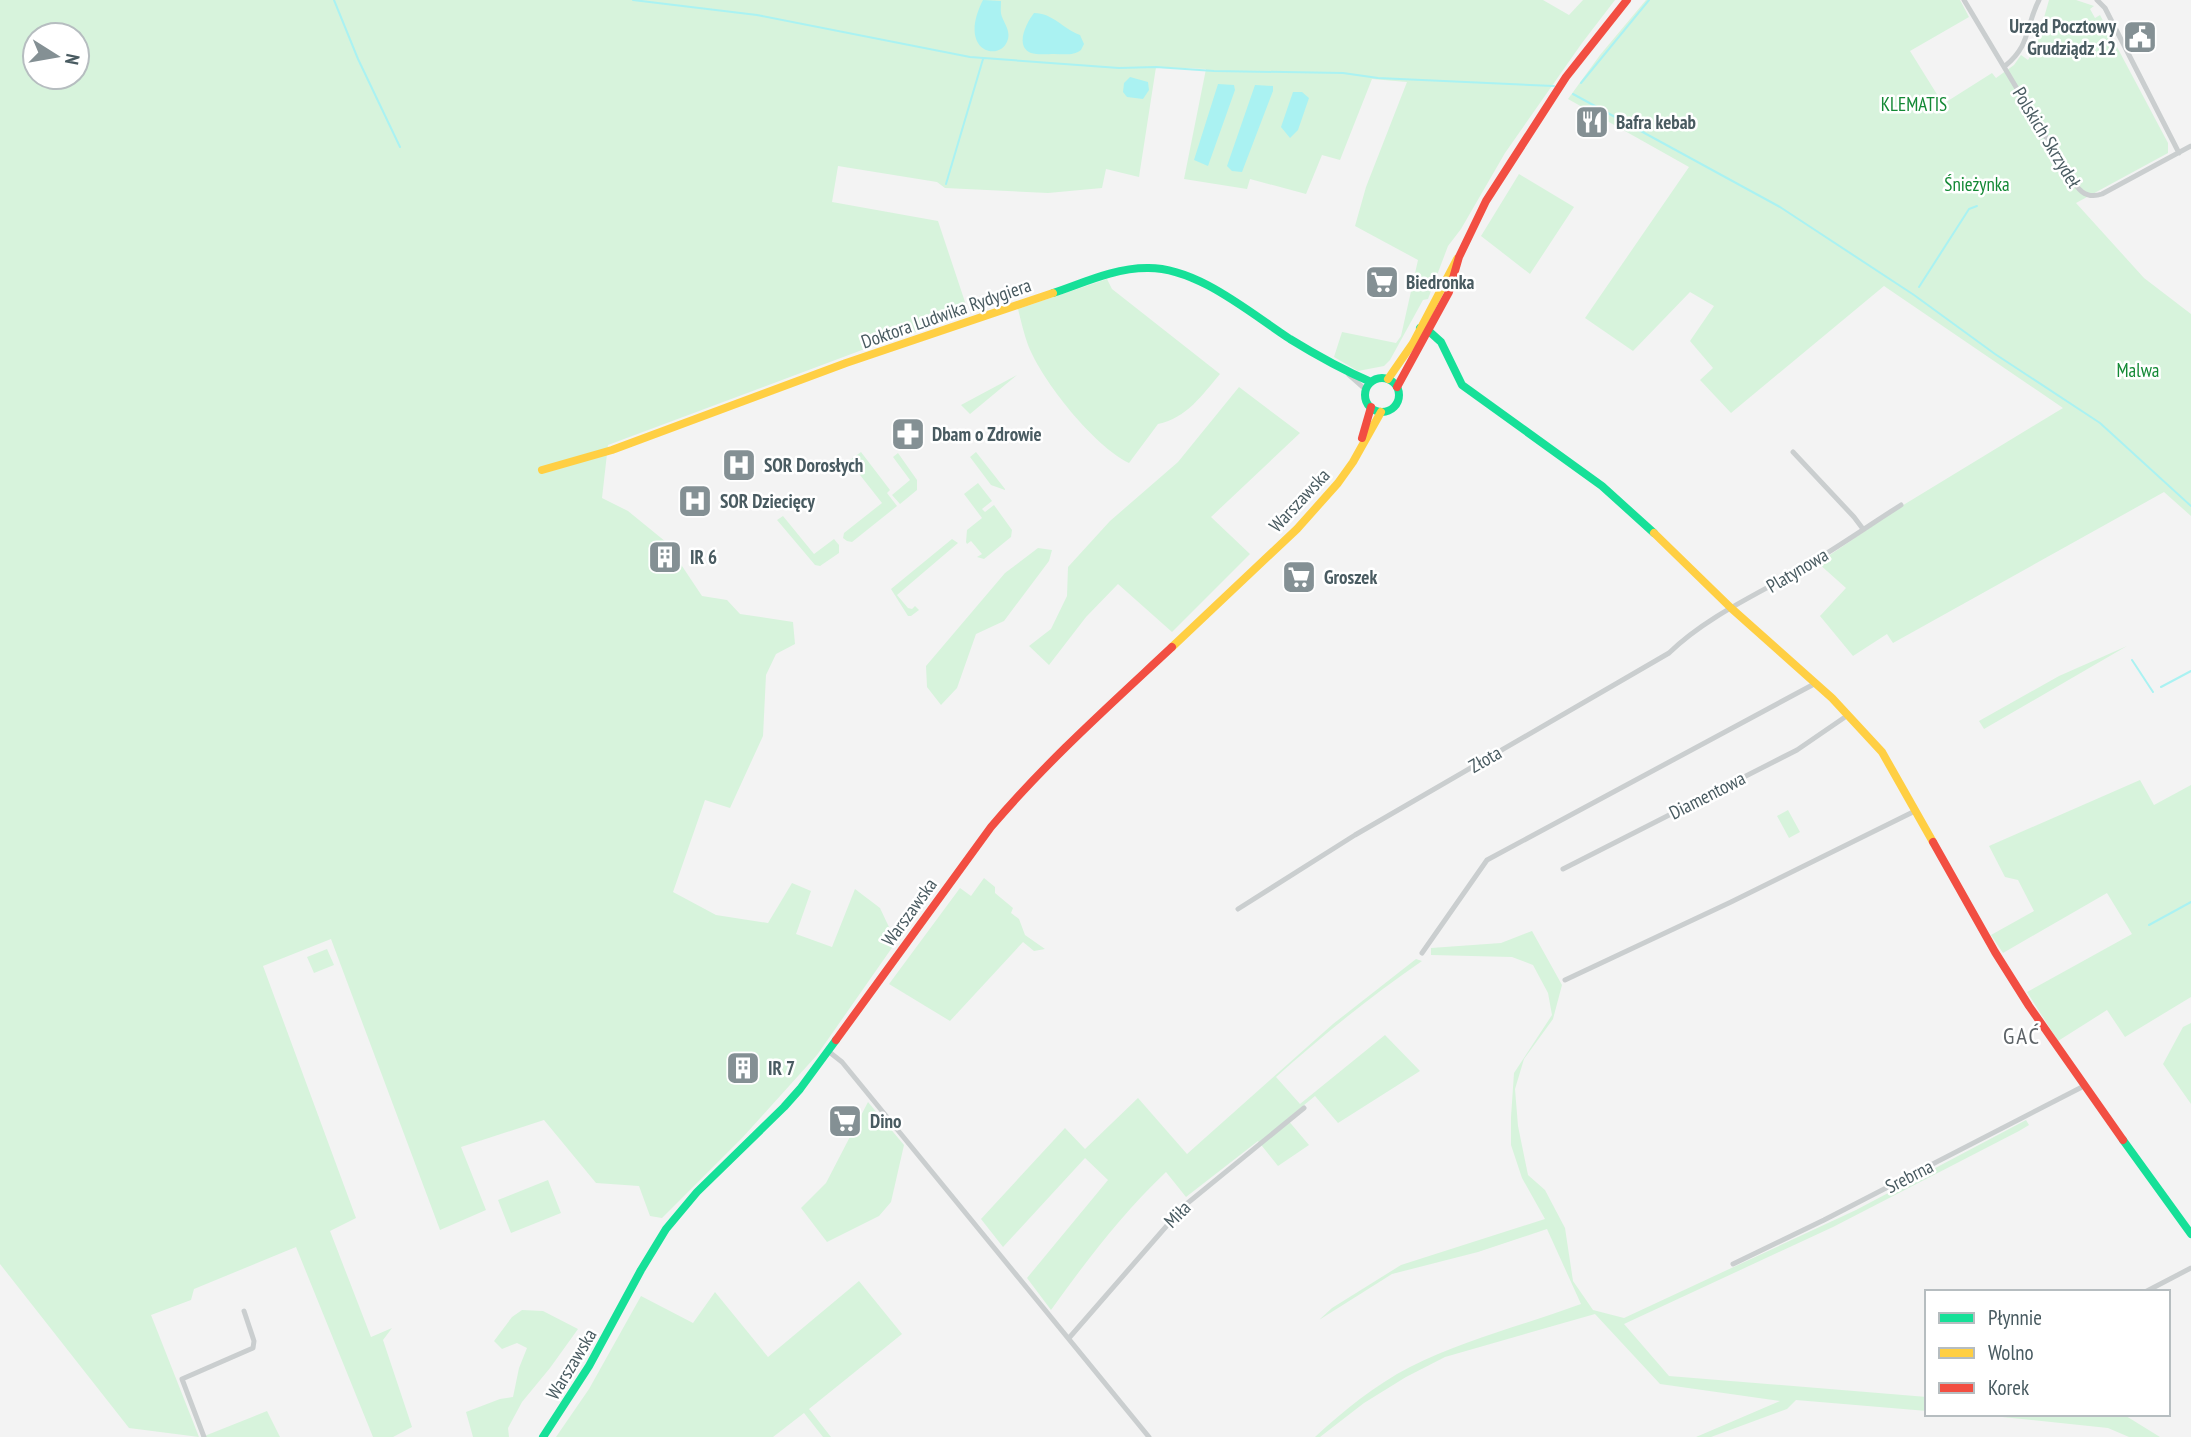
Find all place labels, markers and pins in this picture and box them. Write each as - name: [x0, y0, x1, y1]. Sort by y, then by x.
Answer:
- place label: Urząd Pocztowy Grudziądz 12: [2009, 14, 2116, 60]
- public building icon: Urząd Pocztowy Grudziądz 12: [2121, 18, 2159, 56]
- restaurant icon: Bafra kebab: [1573, 103, 1611, 141]
- place label: Bafra kebab: [1616, 110, 1696, 134]
- supermarket icon: Biedronka: [1363, 263, 1401, 301]
- place label: Biedronka: [1406, 270, 1475, 294]
- pharmacy icon: Dbam o Zdrowie: [889, 415, 927, 453]
- place label: Dbam o Zdrowie: [932, 422, 1042, 446]
- hospital icon: SOR Dorosłych: [720, 446, 758, 484]
- place label: SOR Dorosłych: [764, 453, 863, 477]
- hospital icon: SOR Dziecięcy: [676, 482, 714, 520]
- place label: SOR Dziecięcy: [720, 489, 815, 513]
- building icon: IR 6: [646, 538, 684, 576]
- place label: IR 6: [690, 545, 717, 569]
- supermarket icon: Groszek: [1280, 558, 1318, 596]
- place label: Groszek: [1324, 565, 1377, 589]
- building icon: IR 7: [724, 1049, 762, 1087]
- place label: IR 7: [768, 1056, 795, 1080]
- supermarket icon: Dino: [826, 1102, 864, 1140]
- place label: Dino: [870, 1109, 901, 1133]

